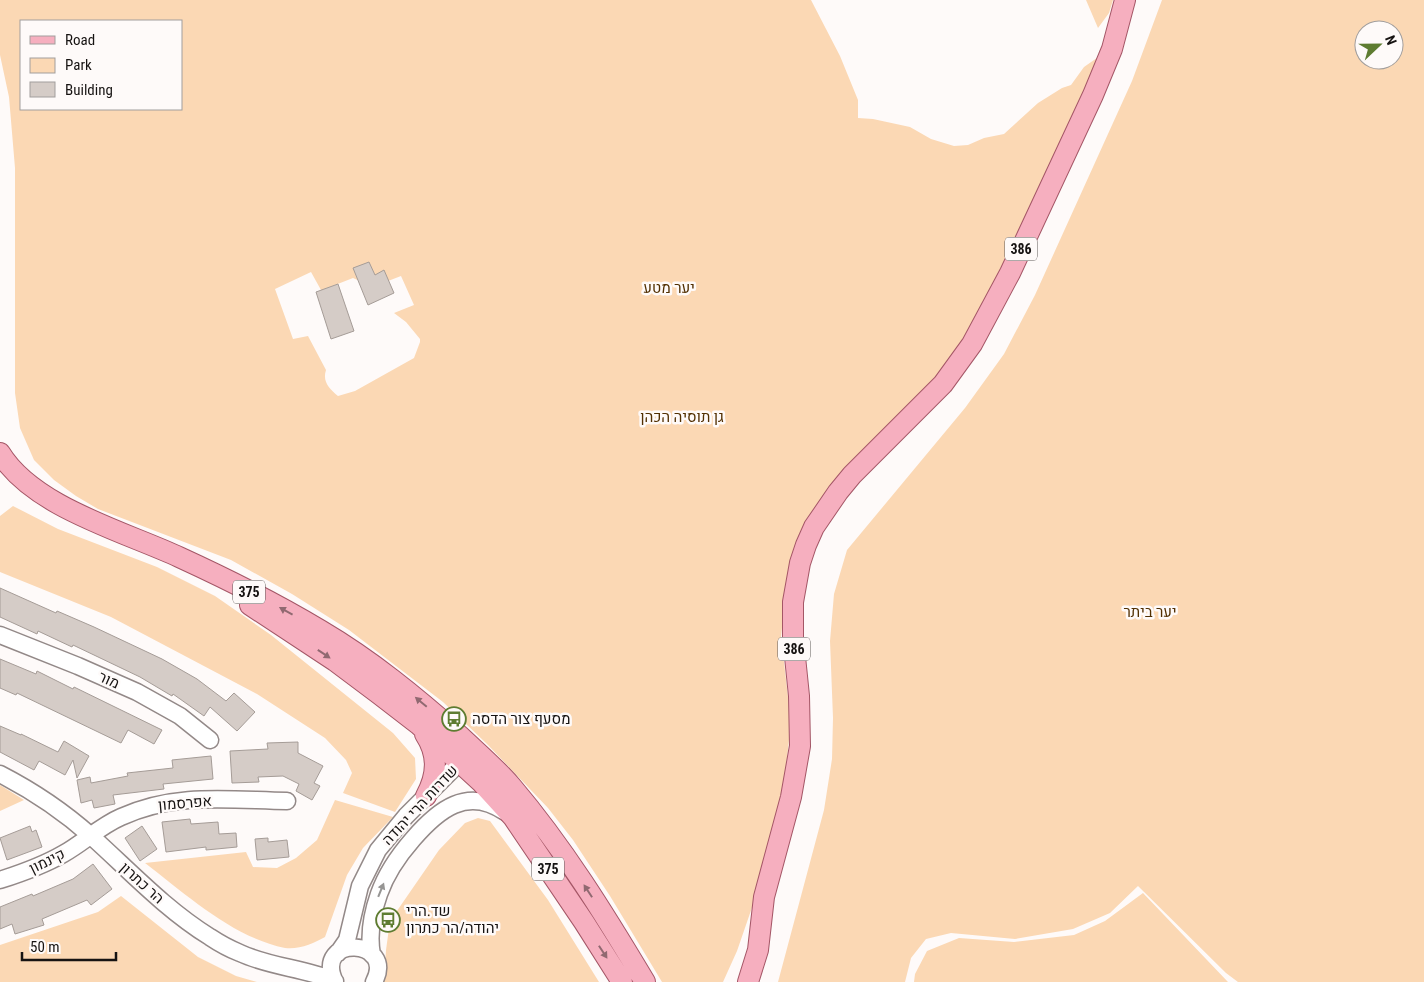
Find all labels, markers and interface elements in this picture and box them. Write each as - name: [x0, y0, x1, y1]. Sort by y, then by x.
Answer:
- legend: [20, 20, 182, 110]
- north arrow: [1354, 20, 1404, 70]
- text: Road: [65, 31, 95, 49]
- text: N: [1382, 33, 1400, 47]
- text: Park: [65, 56, 92, 74]
- text: Building: [65, 81, 113, 99]
- road number: 386: [1005, 238, 1037, 260]
- park label: יער מטע: [643, 279, 695, 297]
- park label: גן תוסיה הכהן: [640, 408, 724, 426]
- road number: 375: [233, 580, 265, 604]
- park label: יער ביתר: [1123, 603, 1177, 621]
- one-way arrow: [279, 607, 294, 615]
- road number: 386: [778, 638, 810, 661]
- one-way arrow: [318, 649, 331, 659]
- street label: מור: [96, 667, 122, 693]
- one-way arrow: [415, 697, 427, 708]
- bus stop icon: מסעף צור הדסה: [441, 706, 467, 732]
- place label: מסעף צור הדסה: [472, 710, 571, 728]
- street label: שדרות הרי יהודה: [378, 761, 462, 849]
- street label: אפרסמון: [157, 792, 213, 814]
- street label: קינמון: [26, 845, 68, 877]
- road number: 375: [532, 858, 564, 881]
- street label: הר כתרון: [116, 859, 168, 907]
- one-way arrow: [377, 882, 385, 897]
- one-way arrow: [583, 884, 593, 898]
- place label: שד.הרי יהודה/הר כתרון: [406, 902, 499, 937]
- bus stop icon: שד.הרי יהודה/הר כתרון: [375, 907, 401, 933]
- scale bar: [22, 930, 116, 962]
- text: 50 m: [30, 938, 60, 956]
- one-way arrow: [598, 945, 608, 959]

